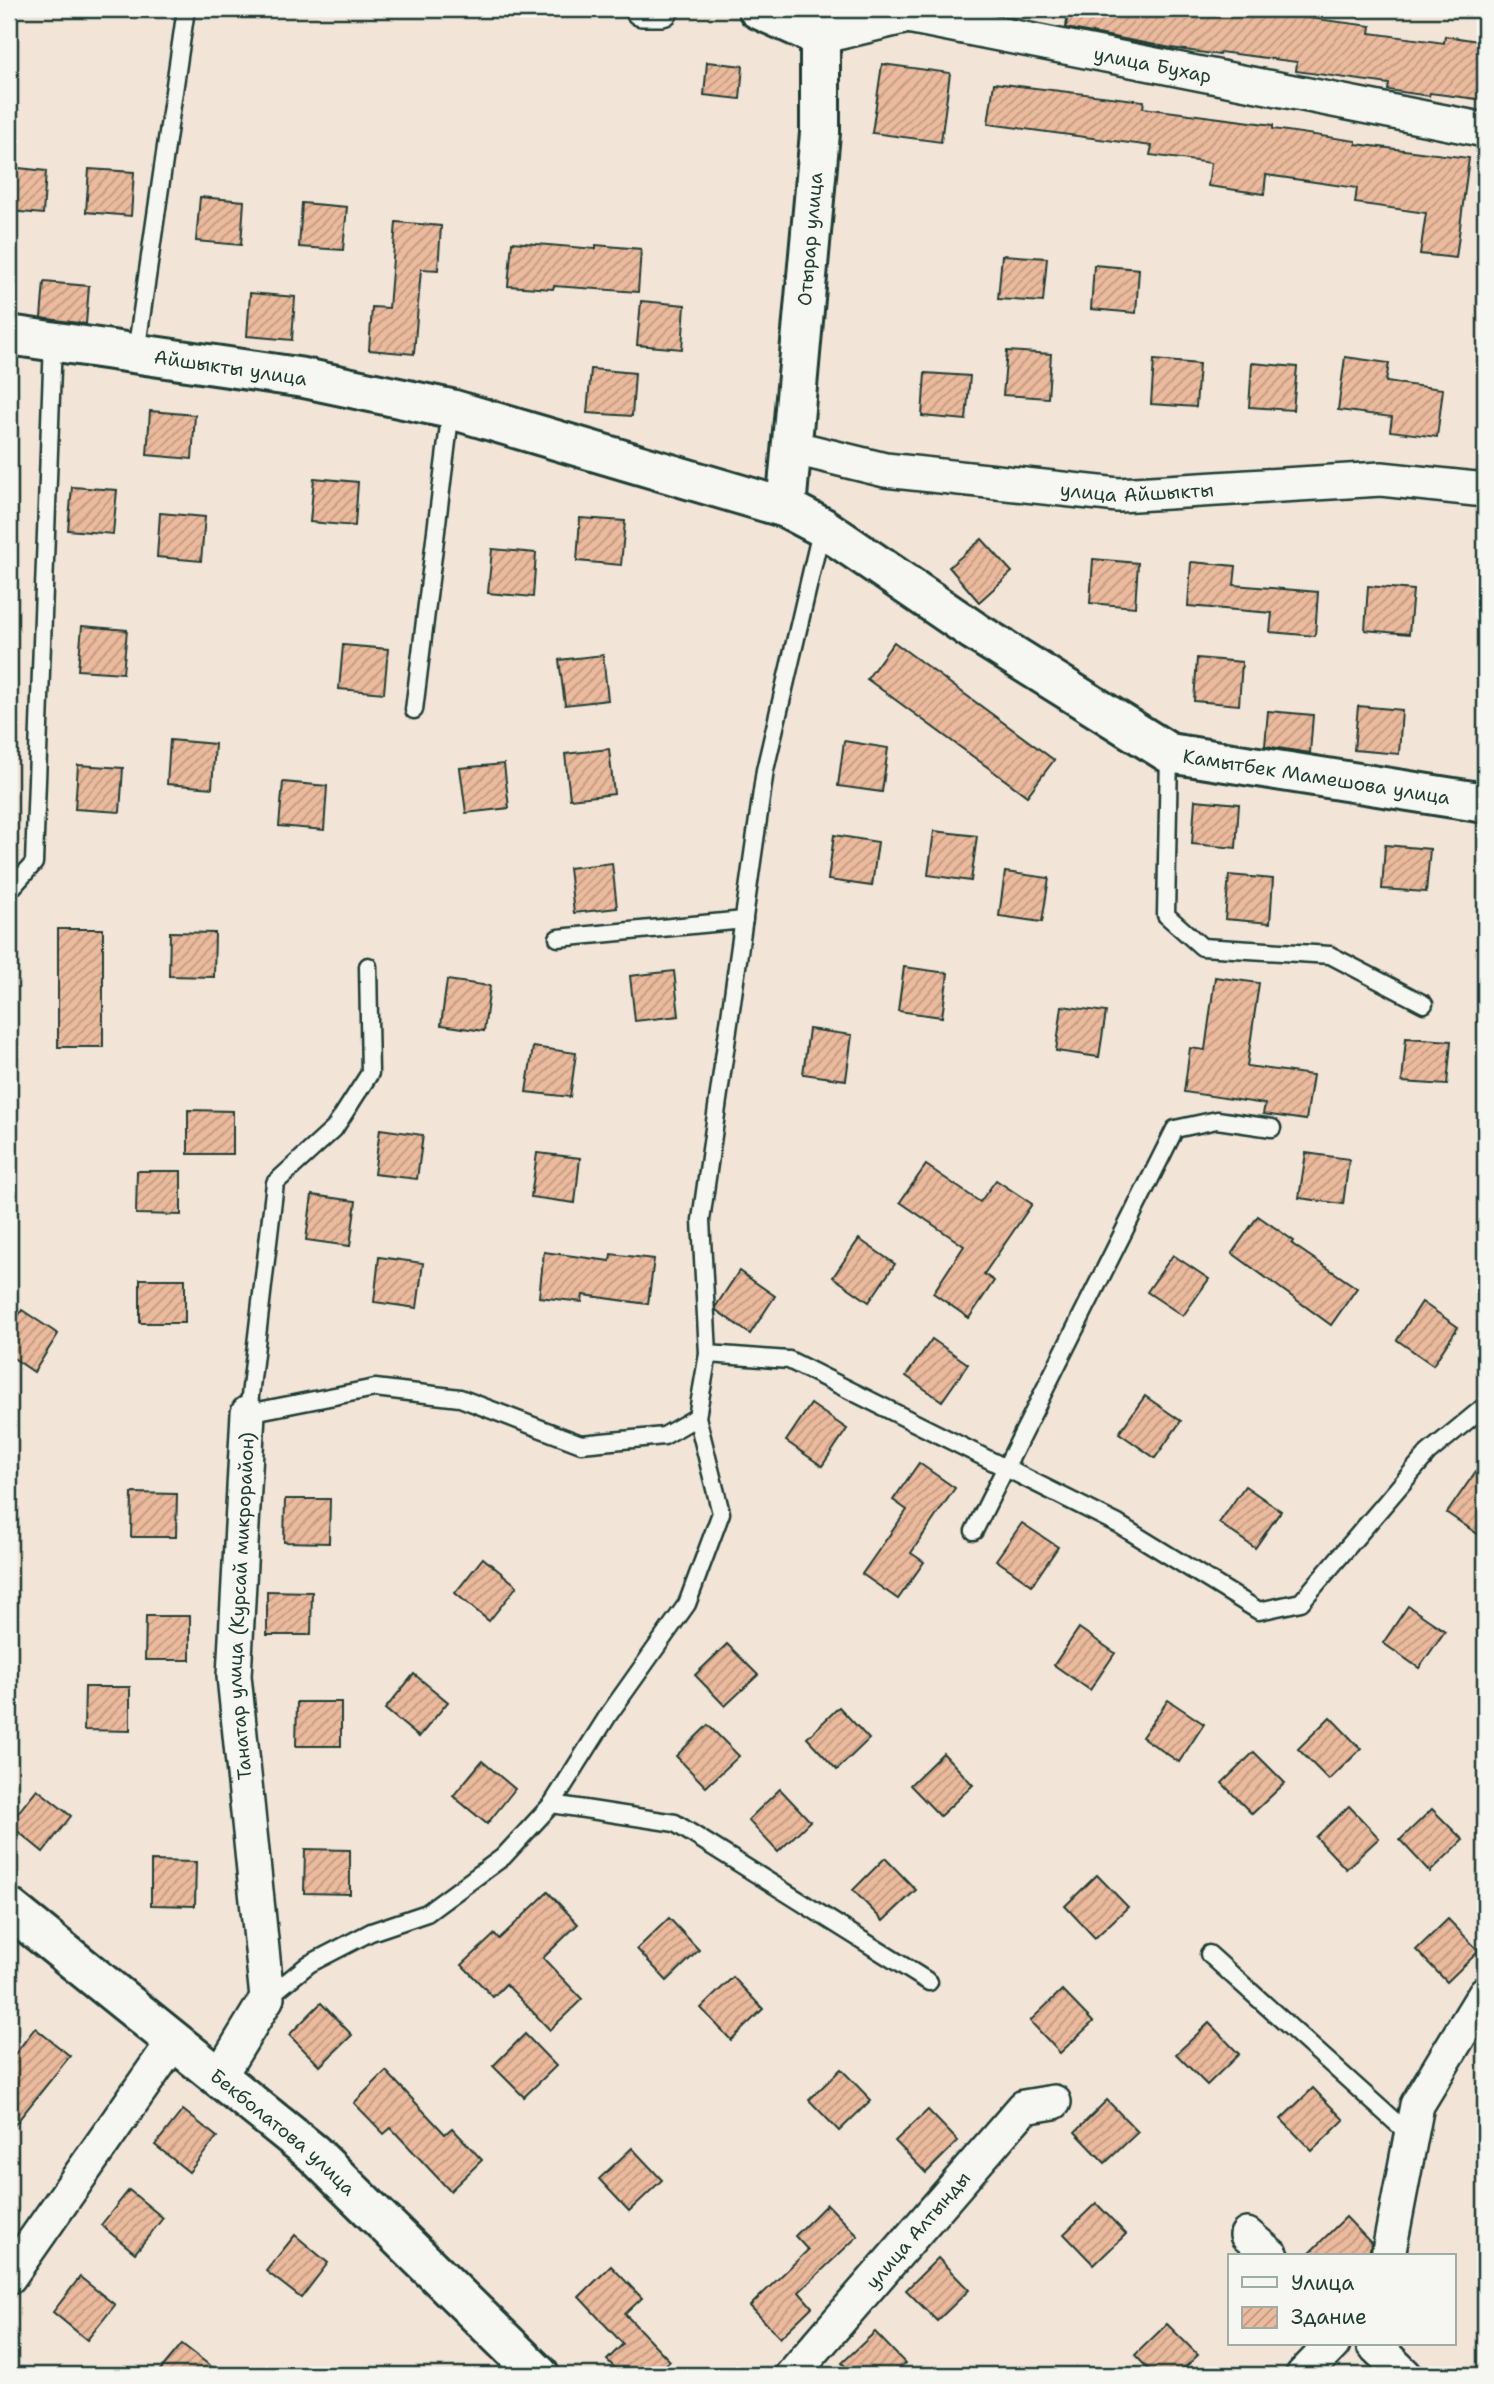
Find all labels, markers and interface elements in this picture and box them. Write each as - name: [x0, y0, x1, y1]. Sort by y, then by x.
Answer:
- street label: улица Бухар: [1092, 41, 1214, 88]
- street label: Отырар улица: [792, 171, 828, 307]
- street label: Айшыкты улица: [153, 344, 309, 391]
- street label: улица Айшыкты: [1059, 476, 1215, 508]
- street label: Камытбек Мамешова улица: [1181, 743, 1452, 810]
- street label: Танатар улица (Курсай микрорайон): [221, 1431, 259, 1781]
- street label: Бекболатова улица: [205, 2063, 361, 2201]
- street label: улица Алтынды: [860, 2166, 975, 2294]
- legend: [1228, 2254, 1456, 2346]
- text: Улица: [1291, 2269, 1354, 2297]
- text: Здание: [1291, 2303, 1367, 2331]

